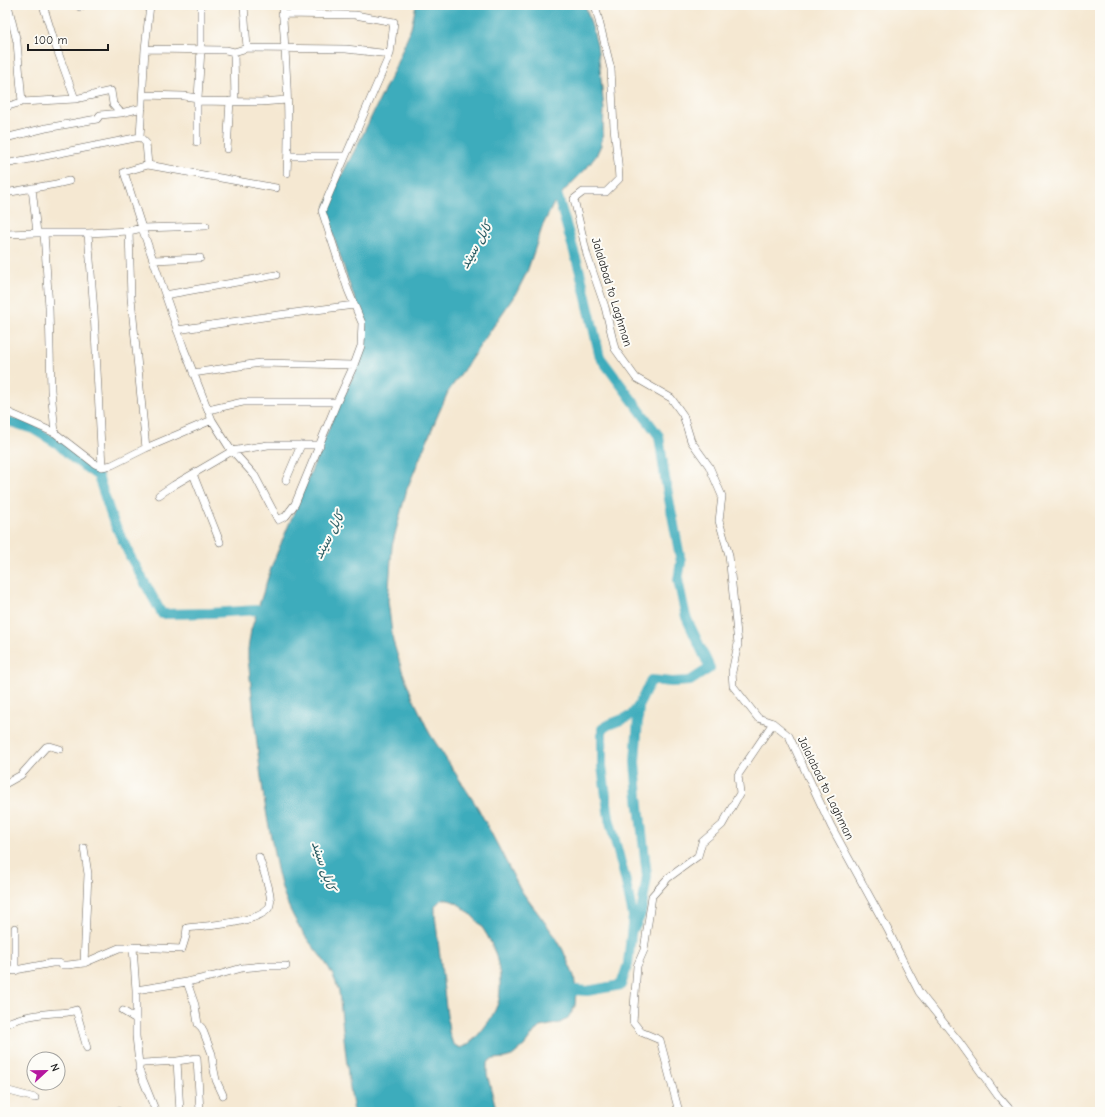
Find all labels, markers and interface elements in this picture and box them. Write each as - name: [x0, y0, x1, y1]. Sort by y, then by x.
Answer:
- scale bar: [28, 26, 108, 52]
- text: 100 m: [34, 33, 67, 47]
- water label: کابل سيند: [457, 217, 497, 271]
- street label: Jalalabad to Laghman: [589, 236, 635, 348]
- water label: کابل سيند: [310, 507, 350, 562]
- street label: Jalalabad to Laghman: [795, 734, 857, 842]
- water label: کابل سيند: [308, 839, 340, 895]
- north arrow: [26, 1051, 66, 1091]
- text: N: [47, 1062, 62, 1073]

